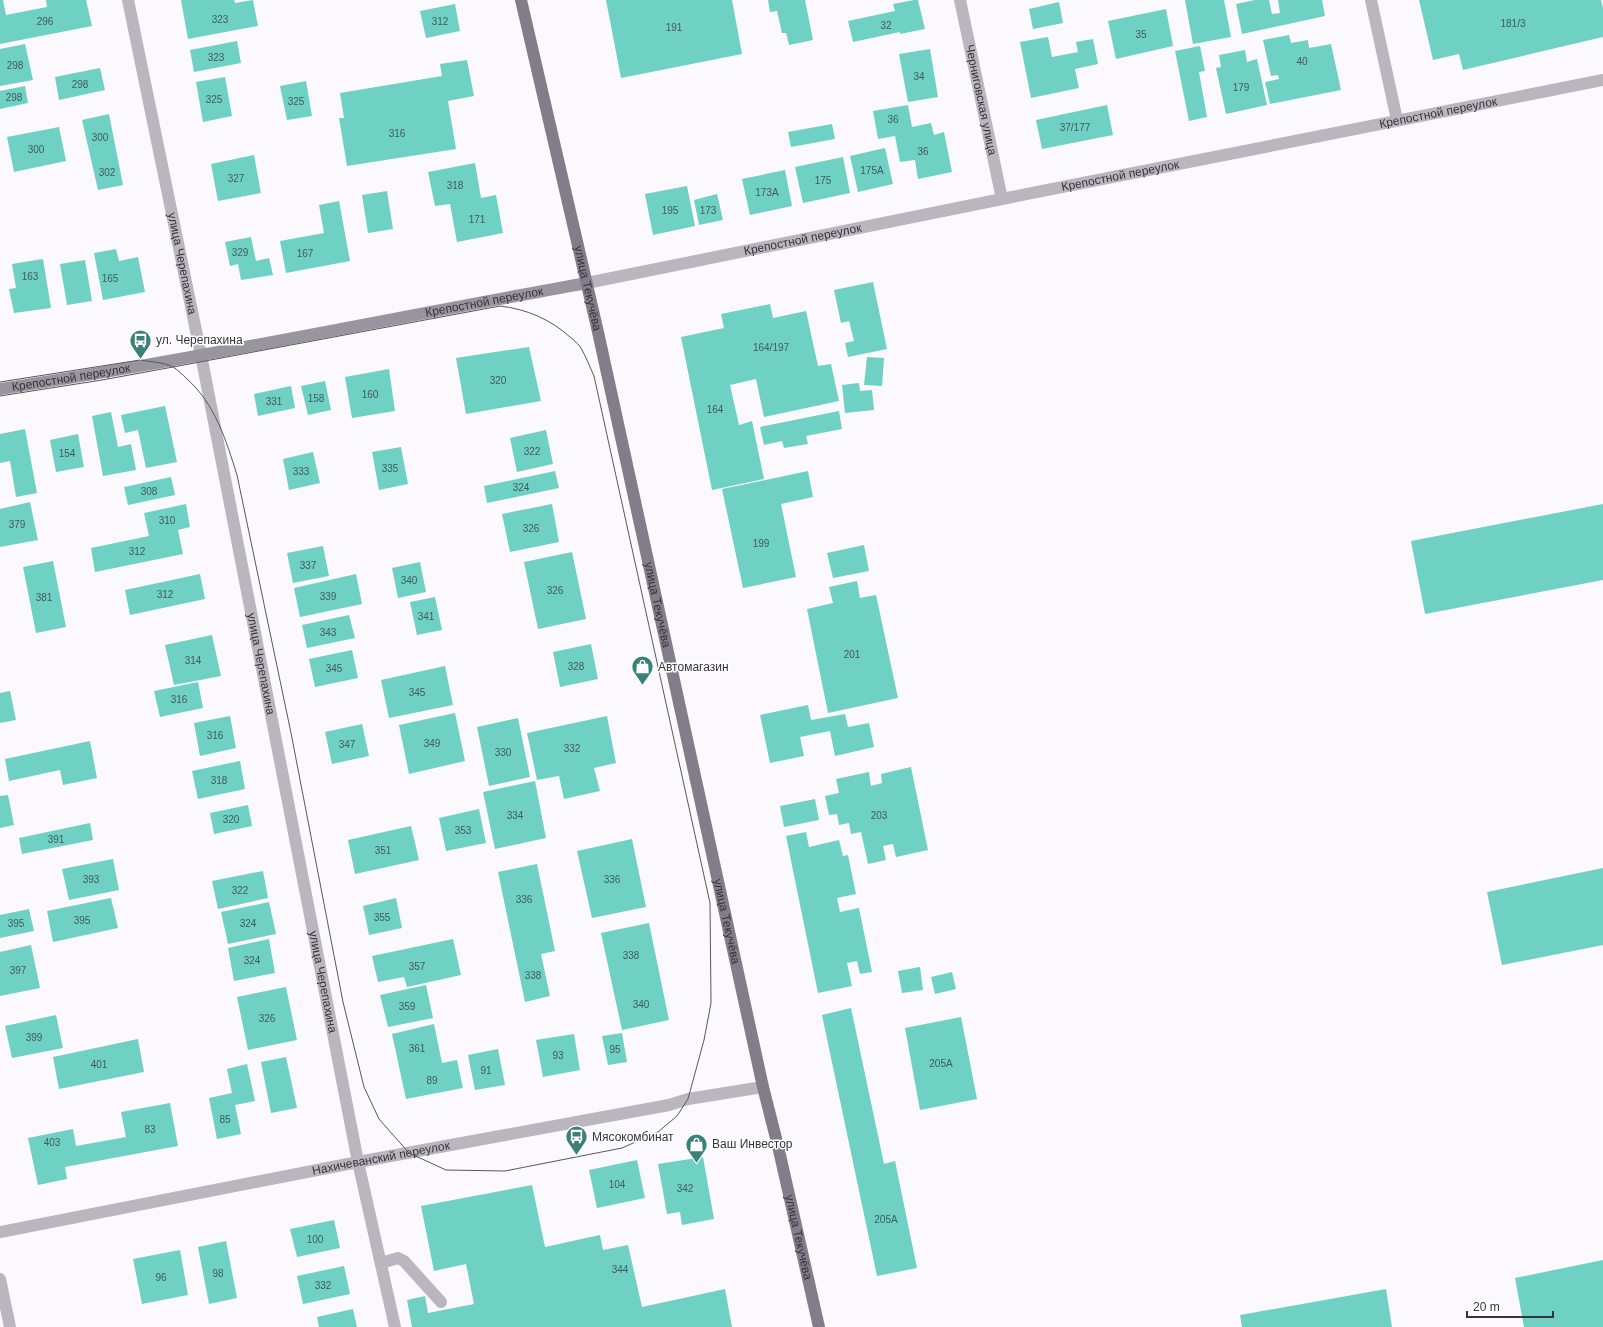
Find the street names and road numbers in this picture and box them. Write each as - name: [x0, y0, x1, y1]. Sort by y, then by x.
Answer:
- street label: Черниговская улица: [963, 43, 1000, 157]
- street label: Крепостной переулок: [1378, 94, 1499, 131]
- street label: Крепостной переулок: [1060, 157, 1181, 194]
- street label: улица Черепахина: [165, 211, 200, 316]
- street label: Крепостной переулок: [743, 220, 863, 258]
- street label: улица Текучёва: [571, 244, 605, 333]
- street label: Крепостной переулок: [424, 284, 545, 320]
- street label: Крепостной переулок: [11, 361, 132, 394]
- street label: улица Текучёва: [641, 561, 674, 649]
- street label: улица Черепахина: [244, 612, 278, 716]
- street label: улица Текучёва: [711, 877, 743, 966]
- street label: улица Черепахина: [306, 930, 340, 1034]
- street label: Нахичеванский переулок: [311, 1138, 452, 1178]
- street label: улица Текучёва: [782, 1193, 815, 1281]

